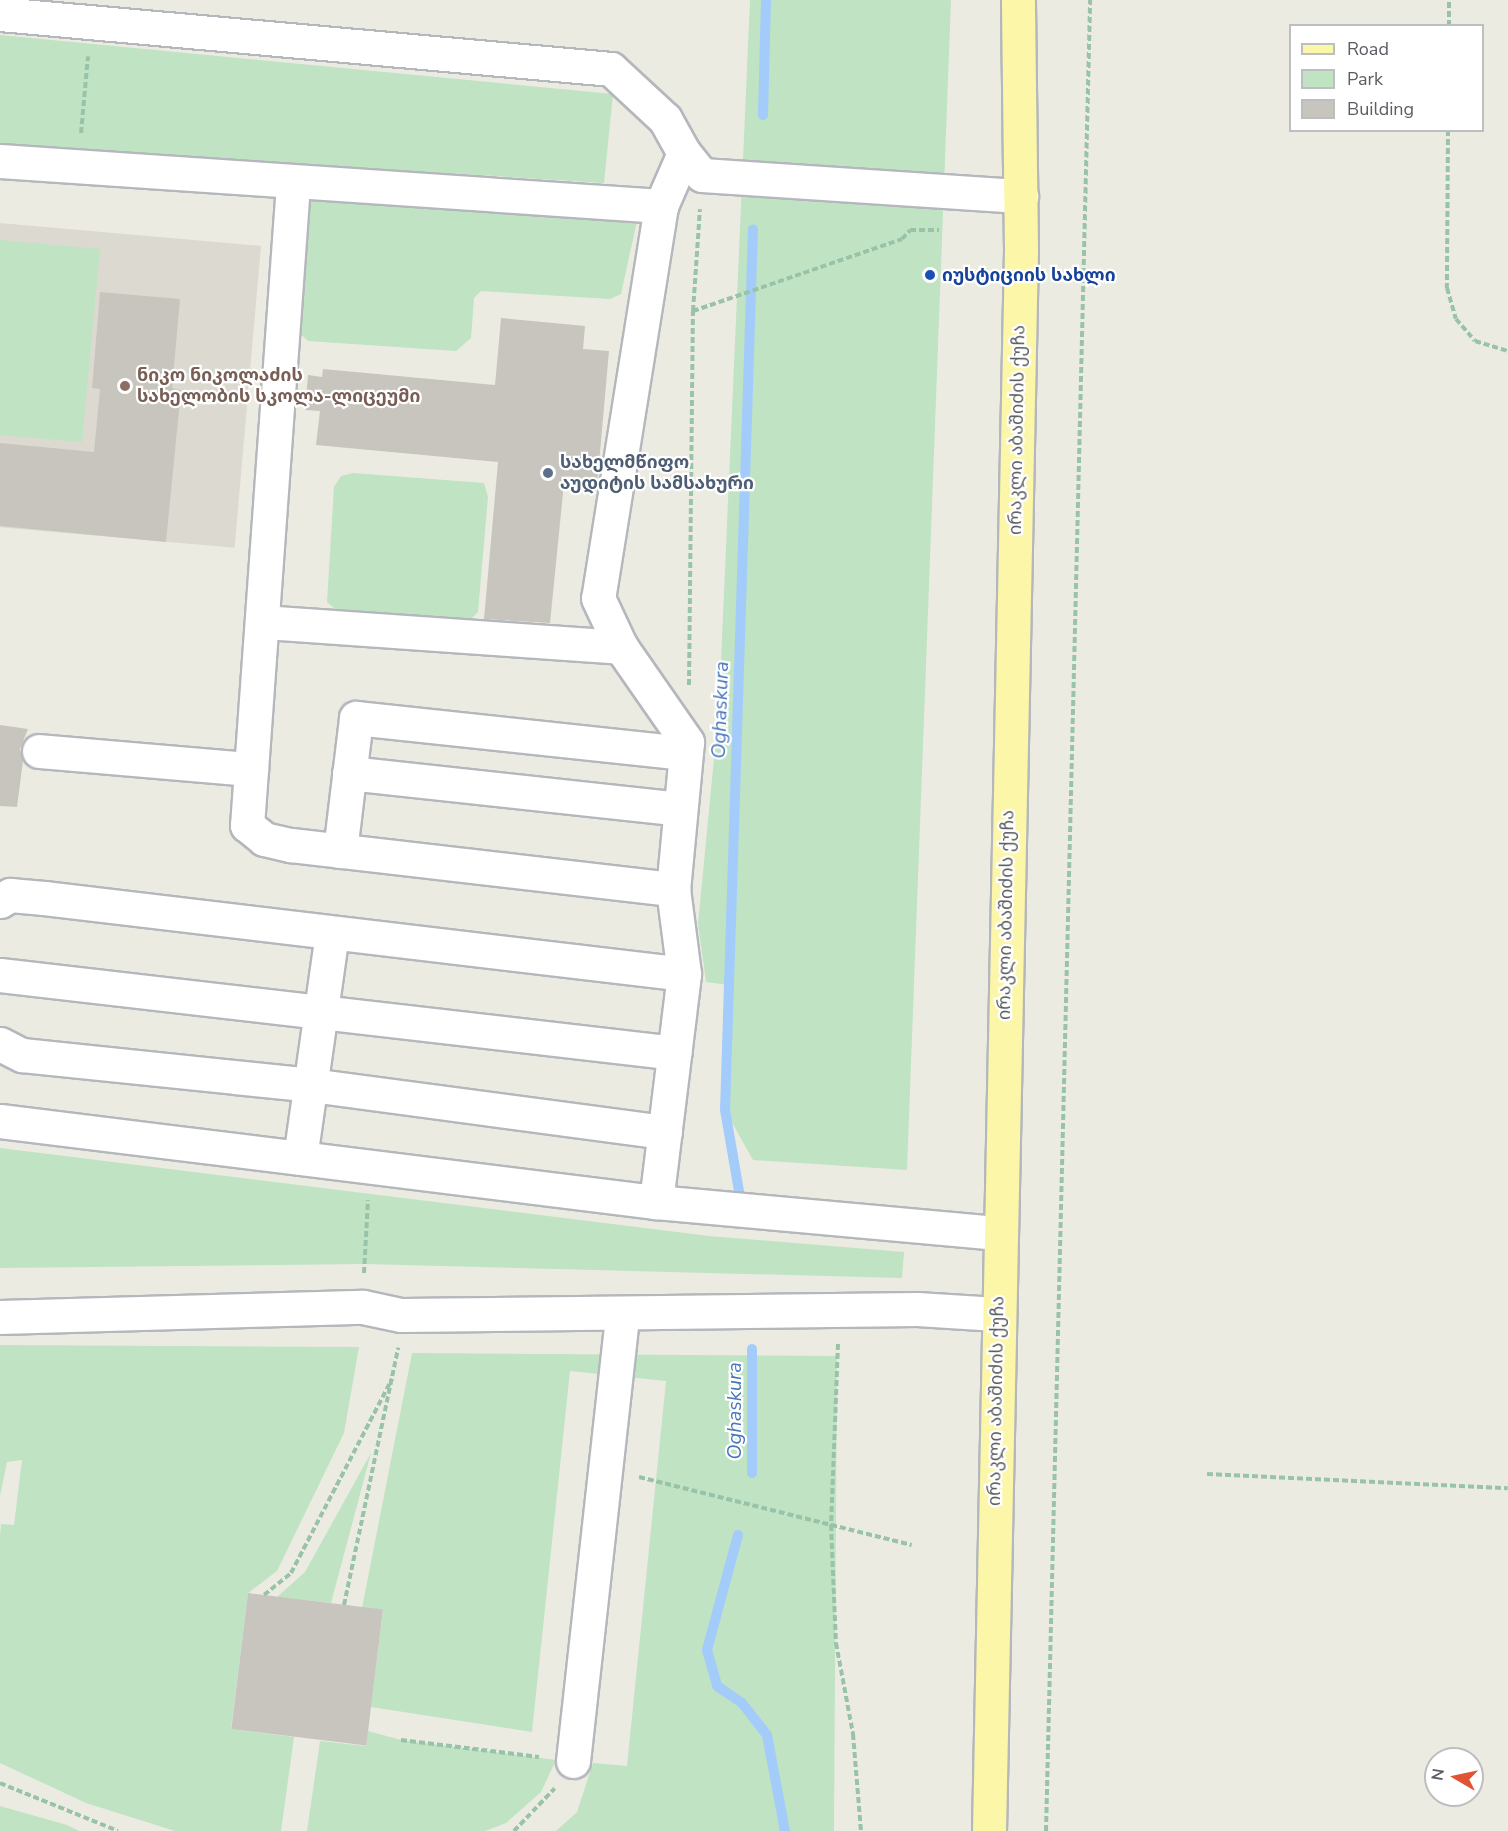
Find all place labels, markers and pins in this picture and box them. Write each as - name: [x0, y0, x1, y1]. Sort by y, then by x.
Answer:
- place label: იუსტიციის სახლი: [942, 264, 1116, 286]
- marker: იუსტიციის სახლი: [923, 268, 937, 282]
- place label: ნიკო ნიკოლაძის სახელობის სკოლა-ლიცეუმი: [137, 365, 420, 407]
- marker: ნიკო ნიკოლაძის სახელობის სკოლა-ლიცეუმი: [118, 379, 132, 393]
- place label: სახელმწიფო აუდიტის სამსახური: [560, 452, 754, 494]
- marker: სახელმწიფო აუდიტის სამსახური: [541, 466, 555, 480]

